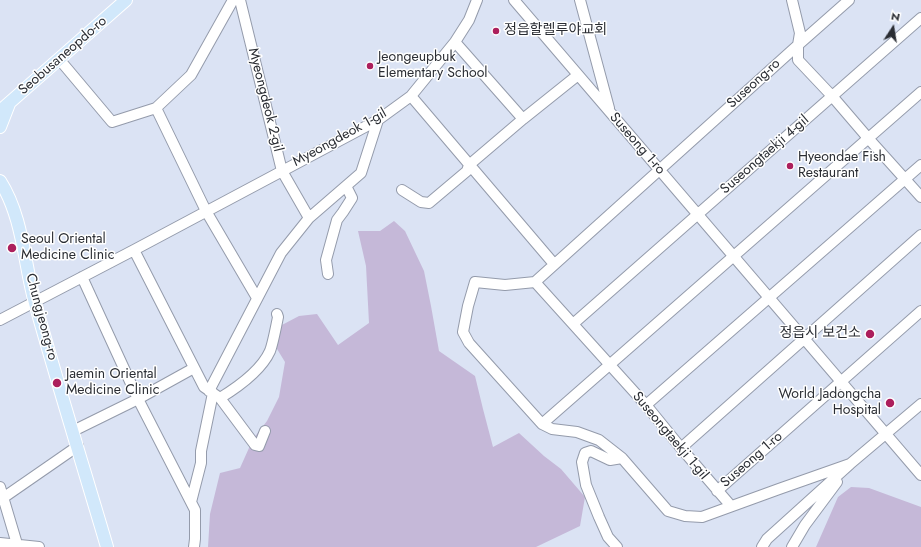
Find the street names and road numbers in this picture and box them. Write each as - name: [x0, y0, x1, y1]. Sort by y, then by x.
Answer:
- street label: Seobusaneopdo-ro: [16, 13, 110, 99]
- street label: Myeongdeok 2-gil: [244, 46, 286, 154]
- street label: Suseong-ro: [724, 56, 784, 112]
- street label: Myeongdeok 1-gil: [290, 105, 390, 171]
- street label: Suseong 1-ro: [606, 110, 668, 178]
- street label: Suseongtaekji 4-gil: [717, 112, 813, 198]
- street label: Chungjeong-ro: [21, 272, 61, 362]
- street label: Suseongtaekji 1-gil: [628, 389, 712, 483]
- street label: Suseong 1-ro: [718, 429, 786, 491]

